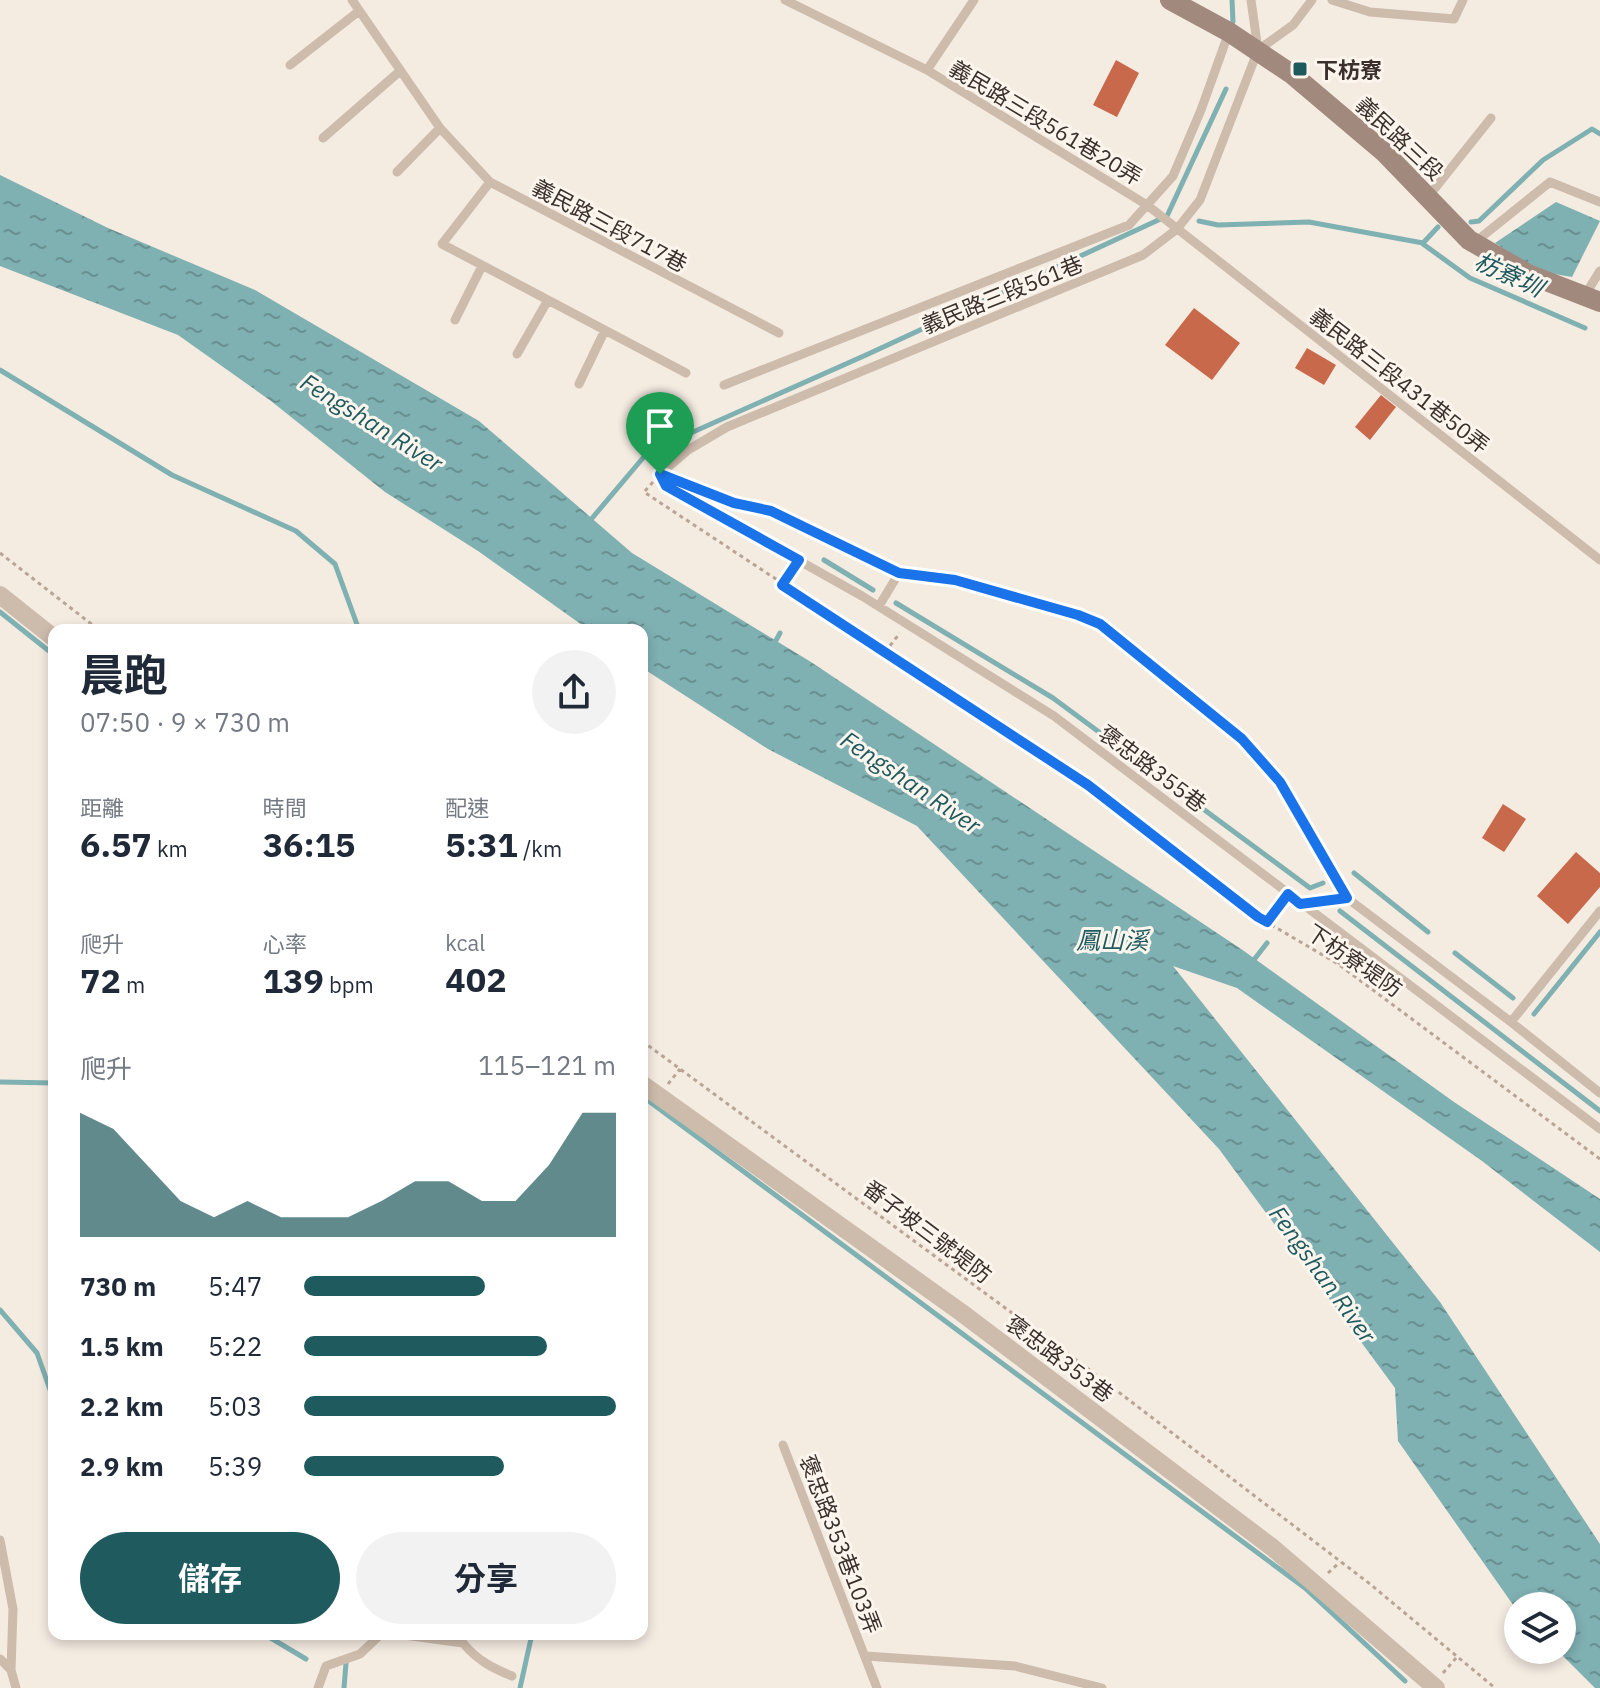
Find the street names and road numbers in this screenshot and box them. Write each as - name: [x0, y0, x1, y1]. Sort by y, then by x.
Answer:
- street label: 義民路三段561巷20弄: [944, 53, 1148, 191]
- street label: 義民路三段: [1350, 90, 1450, 186]
- street label: 義民路三段717巷: [527, 172, 693, 278]
- street label: 義民路三段561巷: [917, 248, 1087, 340]
- street label: 義民路三段431巷50弄: [1304, 301, 1496, 459]
- street label: 褒忠路355巷: [1093, 718, 1213, 818]
- street label: 下枋寮堤防: [1301, 917, 1409, 1003]
- street label: 番子坡三號堤防: [858, 1173, 998, 1289]
- street label: 褒忠路353巷: [1000, 1308, 1120, 1408]
- street label: 褒忠路353巷103弄: [794, 1450, 888, 1638]

